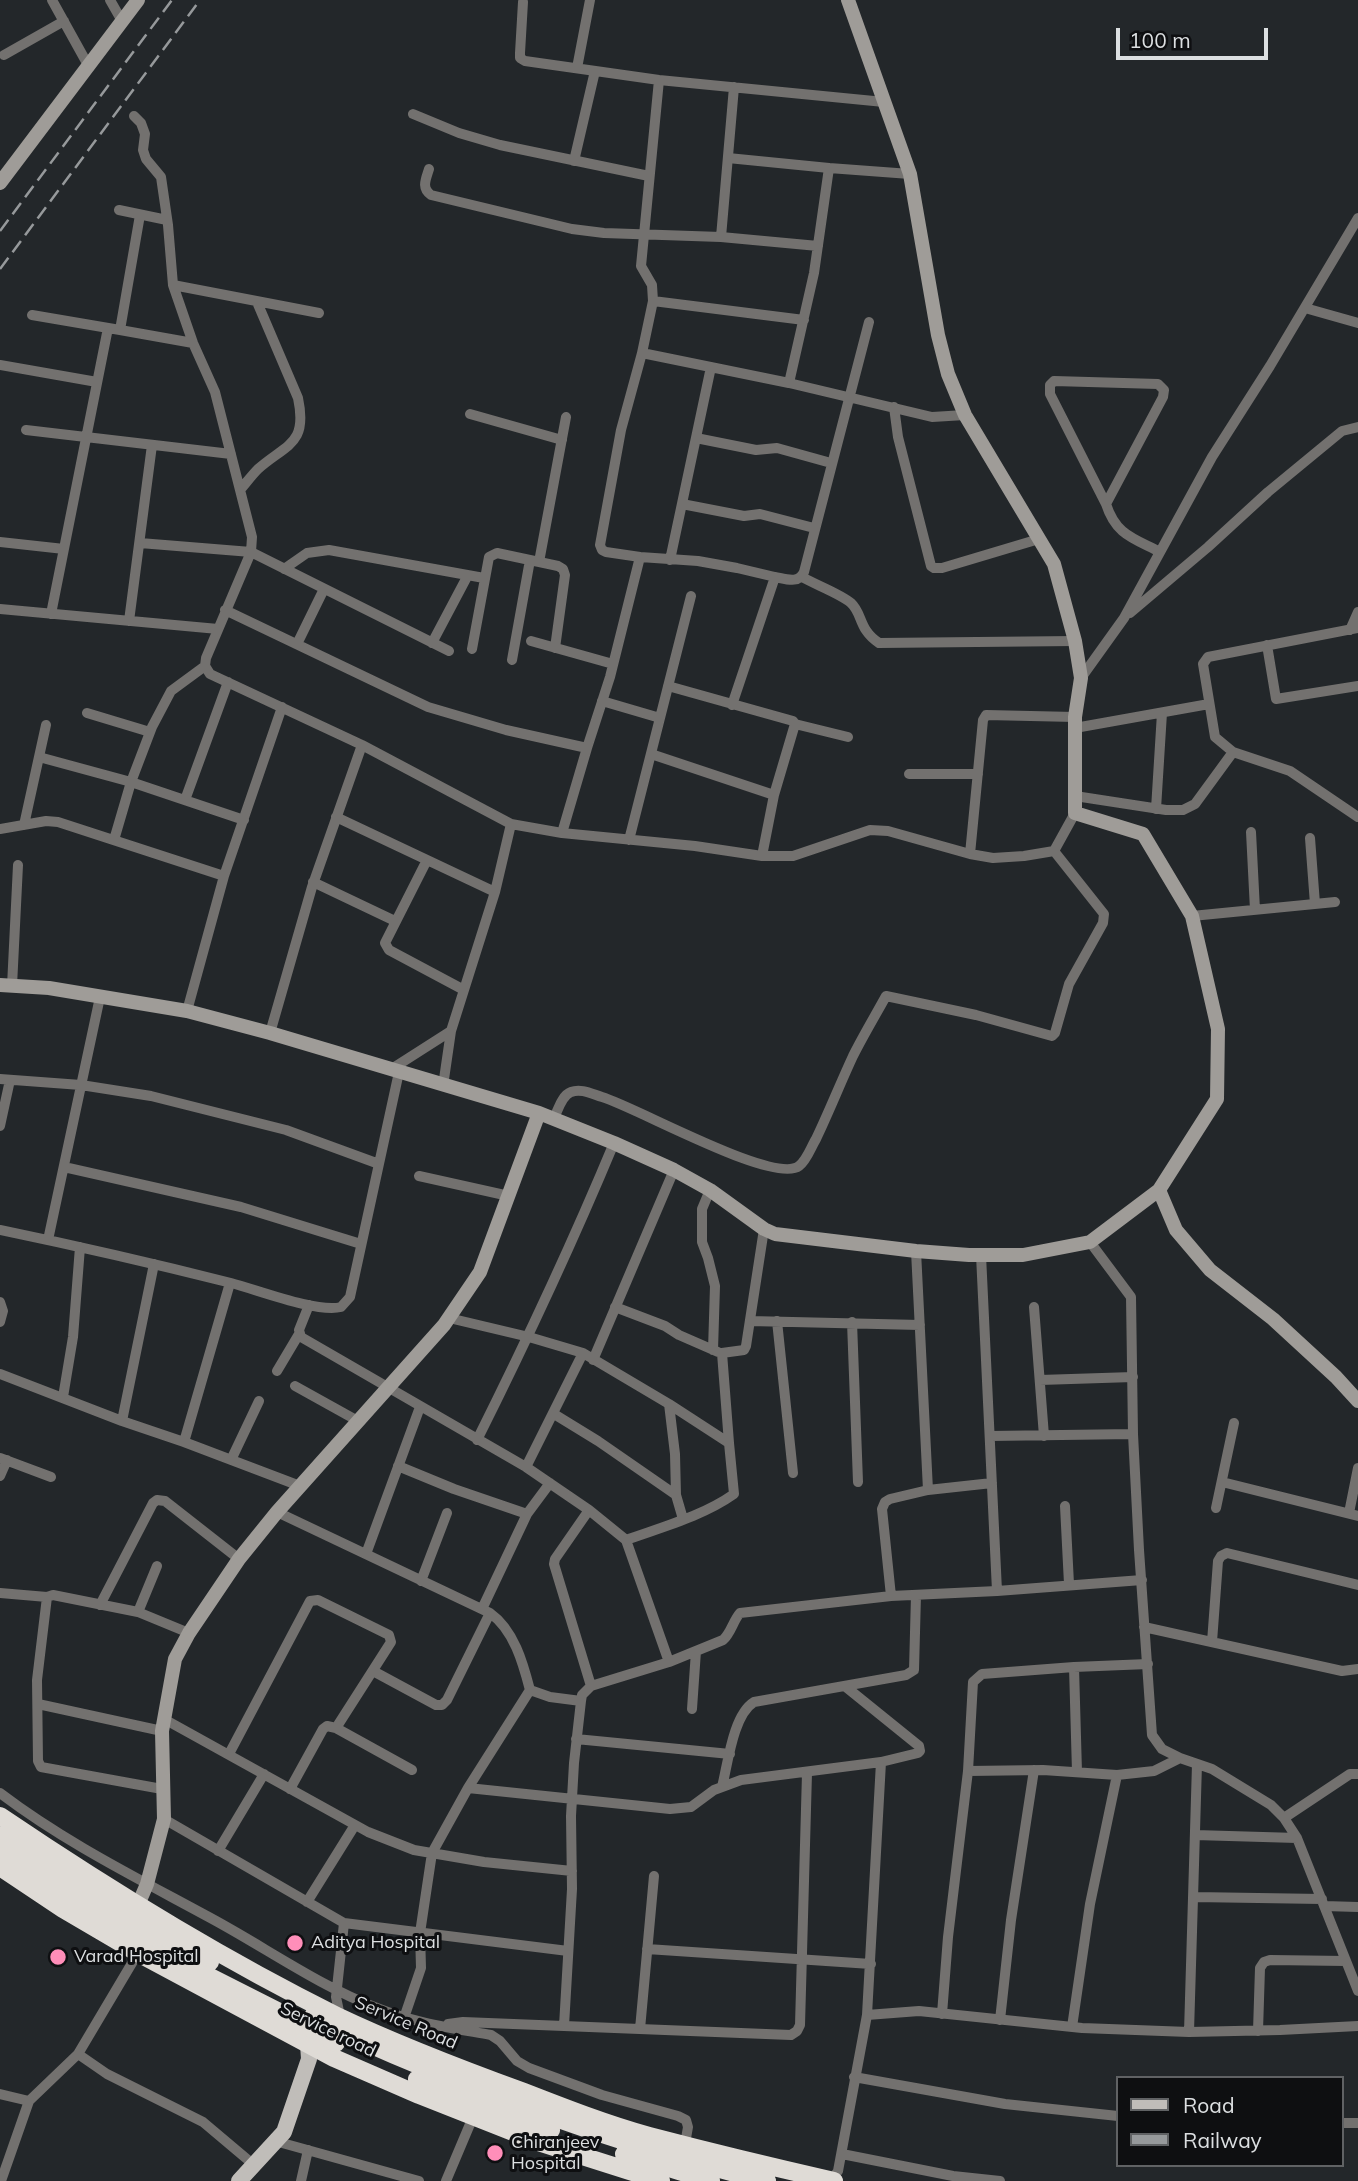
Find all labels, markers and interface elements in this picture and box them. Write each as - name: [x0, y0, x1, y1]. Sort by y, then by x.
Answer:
- scale bar: [1120, 14, 1272, 58]
- text: 100 m: [1129, 27, 1191, 53]
- place label: Aditya Hospital: [311, 1932, 440, 1954]
- marker: Aditya Hospital: [285, 1933, 305, 1953]
- place label: Varad Hospital: [74, 1946, 199, 1968]
- marker: Varad Hospital: [48, 1947, 68, 1967]
- street label: Service Road: [351, 1992, 461, 2054]
- street label: Service road: [277, 1998, 379, 2062]
- legend: [1116, 2076, 1344, 2167]
- text: Road: [1183, 2092, 1234, 2118]
- text: Railway: [1183, 2127, 1262, 2153]
- place label: Chiranjeev Hospital: [511, 2132, 599, 2174]
- marker: Chiranjeev Hospital: [485, 2143, 505, 2163]

